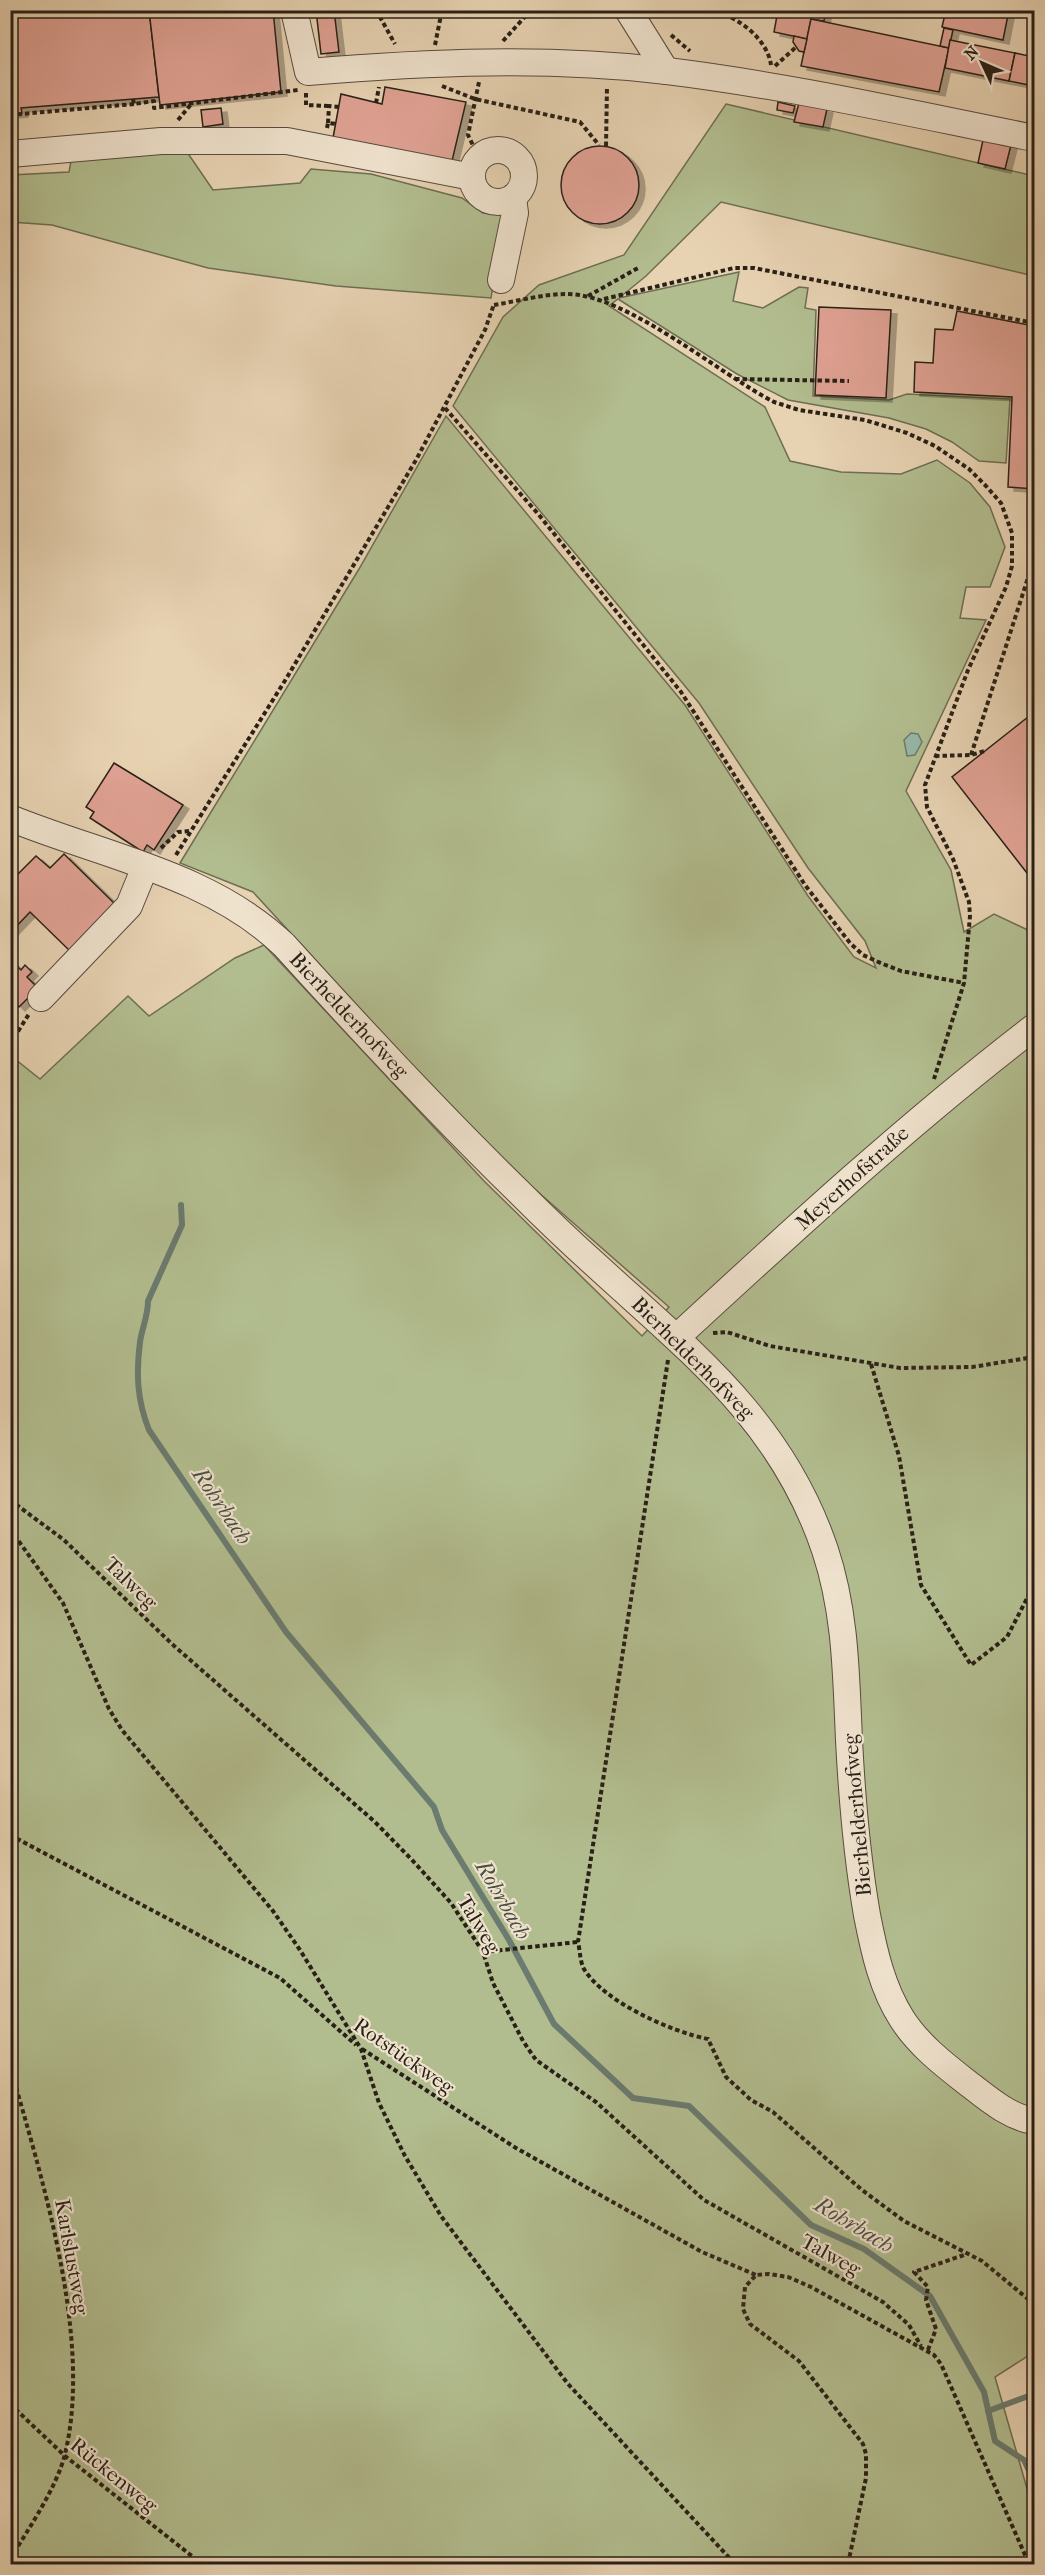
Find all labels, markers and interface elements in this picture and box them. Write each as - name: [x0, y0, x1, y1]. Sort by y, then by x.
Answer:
- north arrow: [952, 33, 1012, 93]
- text: N: [961, 41, 983, 64]
- street label: Bierhelderhofweg: [284, 947, 414, 1084]
- street label: Meyerhofstraße: [791, 1121, 913, 1235]
- street label: Bierhelderhofweg: [627, 1292, 760, 1425]
- water label: Rohrbach: [186, 1461, 257, 1550]
- street label: Talweg: [99, 1552, 163, 1615]
- street label: Bierhelderhofweg: [838, 1732, 876, 1897]
- water label: Rohrbach: [469, 1854, 536, 1944]
- street label: Talweg: [452, 1890, 506, 1958]
- street label: Rotstückweg: [349, 2013, 459, 2100]
- water label: Rohrbach: [808, 2190, 898, 2259]
- street label: Karlslustweg: [50, 2197, 94, 2318]
- street label: Talweg: [797, 2229, 866, 2282]
- street label: Rückenweg: [65, 2433, 163, 2518]

